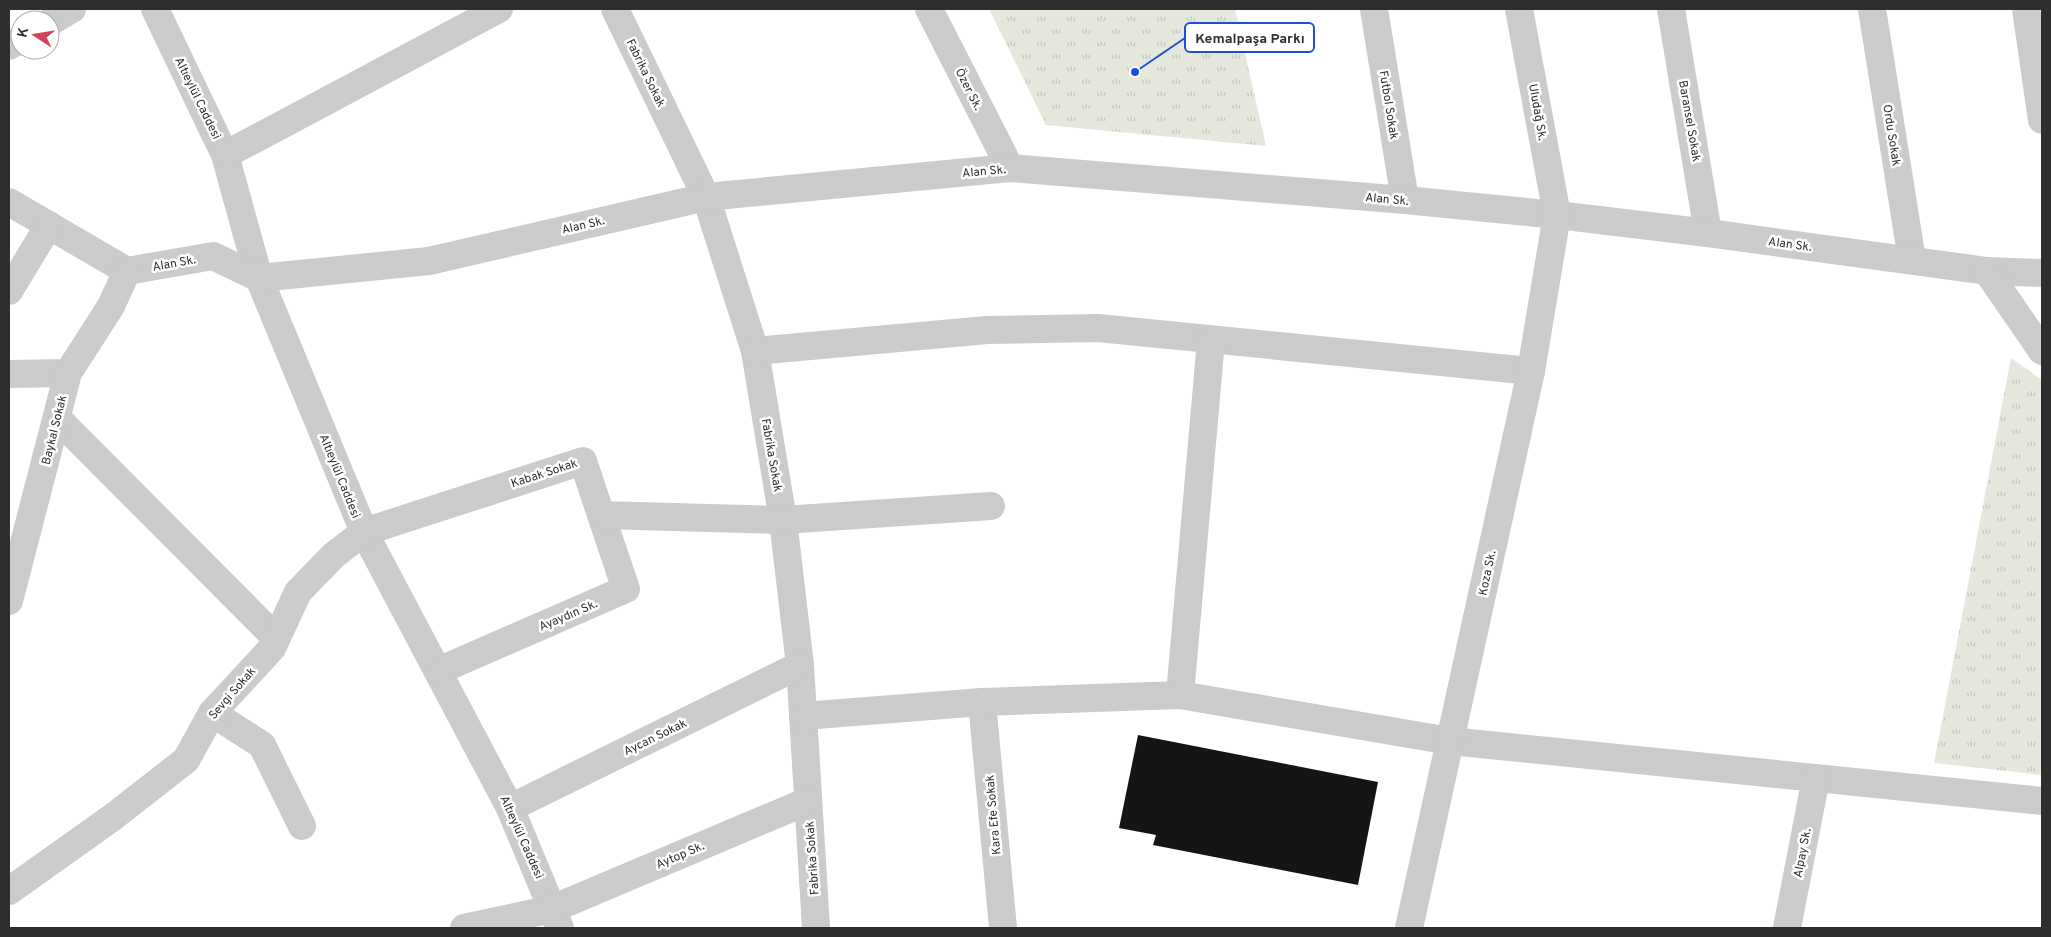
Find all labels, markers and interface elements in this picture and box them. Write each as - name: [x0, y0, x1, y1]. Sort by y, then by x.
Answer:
- north arrow: [10, 10, 60, 60]
- callout: Kemalpaşa Parkı: [1185, 23, 1314, 52]
- text: K: [14, 26, 33, 39]
- text: Kemalpaşa Parkı: [1195, 31, 1305, 48]
- street label: Fabrika Sokak: [622, 37, 669, 110]
- street label: Altıeylül Caddesi: [170, 55, 224, 142]
- street label: Özer Sk.: [951, 66, 986, 113]
- street label: Futbol Sokak: [1375, 70, 1401, 141]
- street label: Baransel Sokak: [1674, 79, 1704, 163]
- street label: Uludağ Sk.: [1524, 83, 1550, 142]
- street label: Ordu Sokak: [1878, 103, 1904, 167]
- street label: Alan Sk.: [962, 162, 1007, 182]
- street label: Alan Sk.: [1364, 190, 1410, 210]
- street label: Alan Sk.: [560, 213, 607, 239]
- street label: Alan Sk.: [1767, 234, 1813, 256]
- street label: Alan Sk.: [151, 252, 197, 276]
- street label: Baykal Sokak: [39, 394, 71, 467]
- street label: Fabrika Sokak: [757, 417, 785, 493]
- street label: Altıeylül Caddesi: [315, 432, 363, 521]
- street label: Kabak Sokak: [509, 456, 580, 492]
- street label: Koza Sk.: [1475, 549, 1501, 597]
- street label: Ayaydın Sk.: [537, 596, 600, 635]
- street label: Sevgi Sokak: [206, 664, 260, 723]
- street label: Aycan Sokak: [621, 716, 690, 760]
- street label: Kara Efe Sokak: [983, 774, 1005, 856]
- street label: Altıeylül Caddesi: [496, 793, 547, 882]
- street label: Fabrika Sokak: [802, 820, 824, 895]
- street label: Alpay Sk.: [1790, 827, 1816, 879]
- street label: Aytop Sk.: [654, 838, 707, 873]

